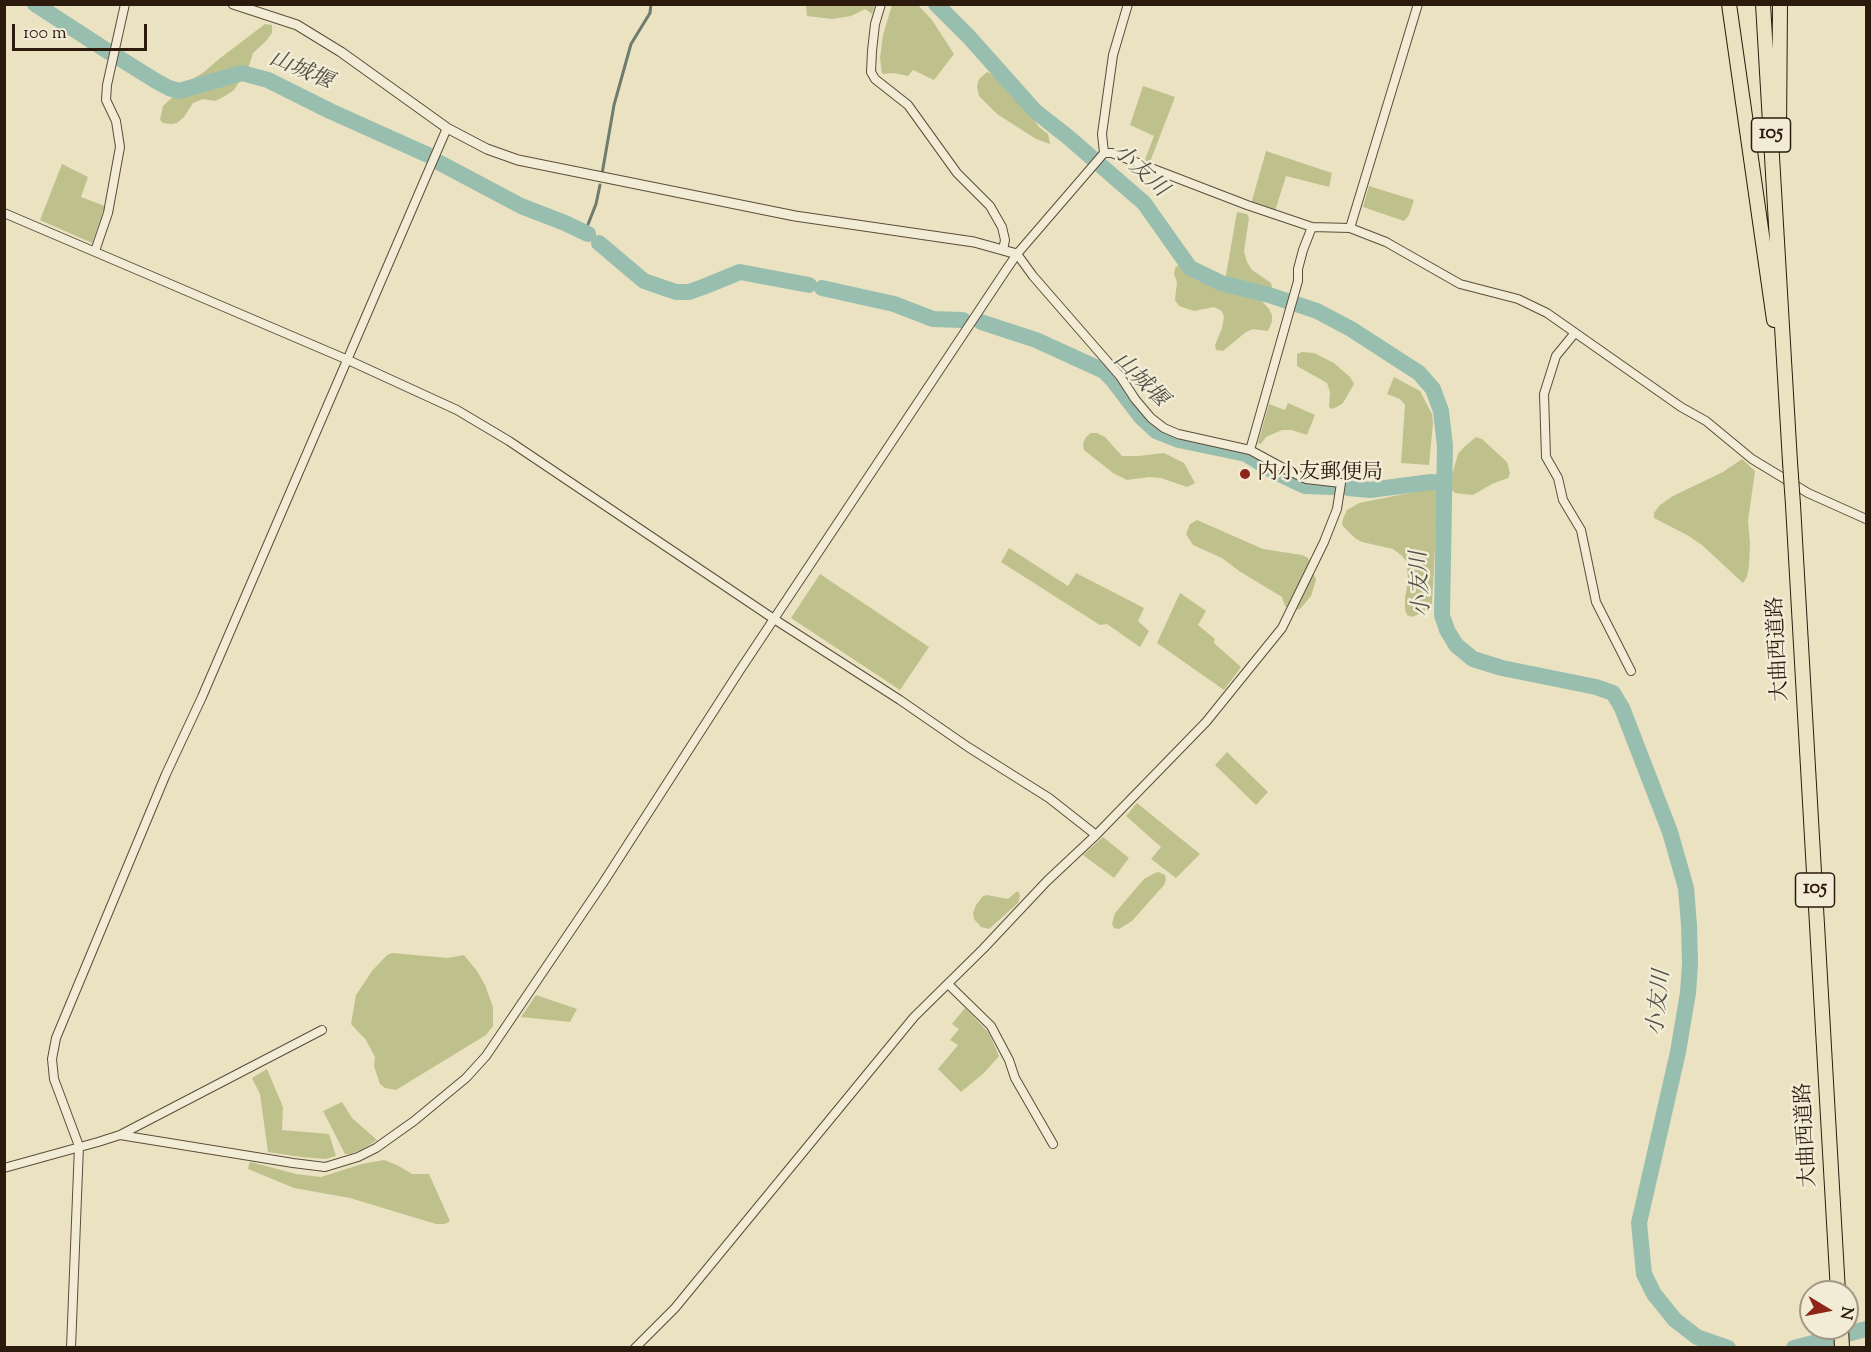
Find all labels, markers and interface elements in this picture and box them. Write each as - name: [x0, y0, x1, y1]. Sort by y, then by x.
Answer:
- scale bar: [15, 12, 150, 50]
- text: 100 m: [23, 21, 67, 47]
- water label: 山城堰: [264, 47, 336, 97]
- road number: 105: [1752, 118, 1790, 152]
- water label: 小友川: [1106, 140, 1172, 204]
- water label: 山城堰: [1106, 348, 1172, 414]
- place label: 内小友郵便局: [1257, 461, 1383, 487]
- marker: 内小友郵便局: [1238, 467, 1252, 481]
- water label: 小友川: [1408, 550, 1438, 618]
- street label: 大曲西道路: [1765, 596, 1795, 702]
- road number: 105: [1796, 873, 1834, 907]
- water label: 小友川: [1644, 969, 1678, 1037]
- street label: 大曲西道路: [1793, 1082, 1823, 1188]
- north arrow: [1799, 1280, 1859, 1340]
- text: N: [1833, 1305, 1858, 1321]

